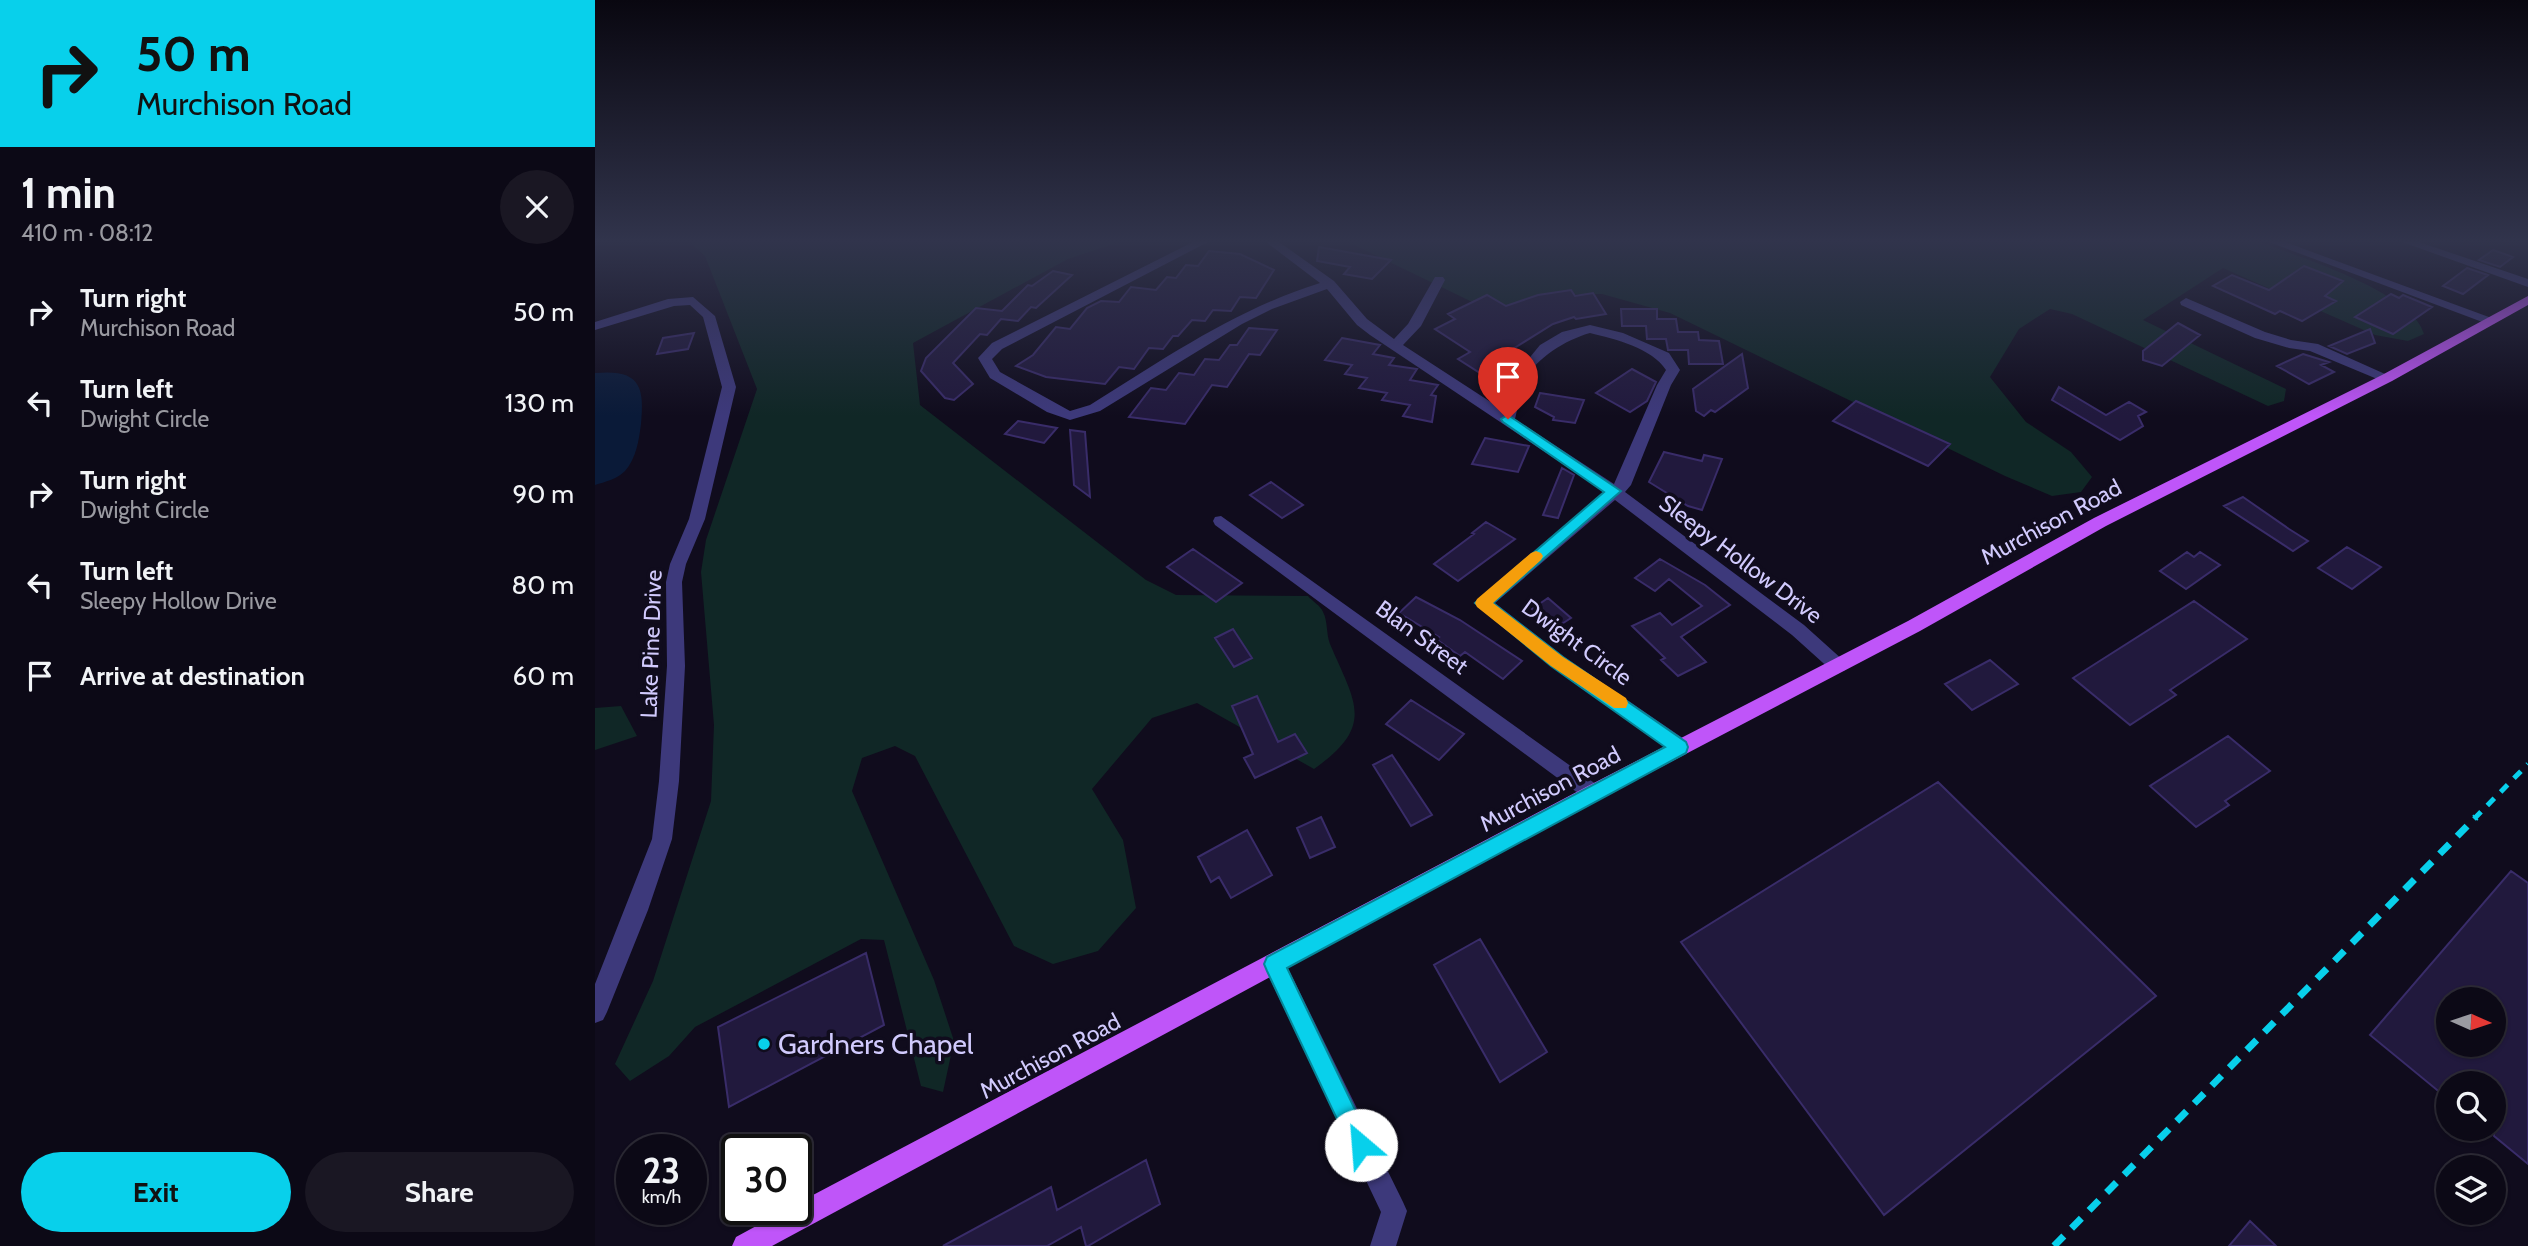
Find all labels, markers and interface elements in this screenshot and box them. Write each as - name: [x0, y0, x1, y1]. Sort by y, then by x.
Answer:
- text: 50 m: [136, 24, 251, 83]
- icon: right: [21, 28, 112, 119]
- text: Murchison Road: [136, 84, 352, 123]
- text: 1 min: [21, 167, 116, 219]
- button: close: [500, 170, 574, 244]
- text: 410 m · 08:12: [21, 219, 153, 247]
- text: Turn right: [80, 282, 186, 314]
- icon: right: [21, 293, 59, 331]
- text: 50 m: [513, 296, 574, 328]
- text: Murchison Road: [80, 314, 235, 342]
- pin: [1478, 347, 1538, 419]
- icon: arrive: [1489, 358, 1527, 396]
- text: Turn left: [80, 373, 173, 405]
- icon: left: [21, 384, 59, 422]
- text: 130 m: [505, 387, 574, 419]
- text: Dwight Circle: [80, 405, 209, 433]
- text: Turn right: [80, 464, 186, 496]
- street label: Murchison Road: [1976, 473, 2126, 571]
- icon: right: [21, 475, 59, 513]
- text: 90 m: [512, 478, 574, 510]
- street label: Sleepy Hollow Drive: [1654, 489, 1828, 630]
- text: Dwight Circle: [80, 496, 209, 524]
- text: Turn left: [80, 555, 173, 587]
- icon: left: [21, 566, 59, 604]
- text: 80 m: [511, 569, 574, 601]
- street label: Lake Pine Drive: [634, 569, 668, 719]
- text: Sleepy Hollow Drive: [80, 587, 277, 615]
- street label: Dwight Circle: [1517, 593, 1638, 691]
- street label: Blan Street: [1370, 594, 1474, 680]
- icon: arrive: [21, 657, 59, 695]
- text: Arrive at destination: [80, 660, 305, 692]
- text: 60 m: [512, 660, 574, 692]
- street label: Murchison Road: [1475, 740, 1625, 838]
- north arrow: [2436, 987, 2506, 1057]
- map controls: [2436, 987, 2506, 1225]
- street label: Murchison Road: [975, 1007, 1125, 1105]
- place label: Gardners Chapel: [778, 1027, 974, 1061]
- marker: Gardners Chapel: [756, 1036, 772, 1052]
- button: search: [2436, 1071, 2506, 1141]
- position arrow: [1324, 1108, 1398, 1182]
- speed limit sign: 30: [721, 1134, 812, 1225]
- text: 23: [643, 1149, 680, 1192]
- button: Exit: [21, 1152, 291, 1232]
- button: Share: [305, 1152, 574, 1232]
- button: layers: [2436, 1155, 2506, 1225]
- text: km/h: [642, 1186, 681, 1208]

